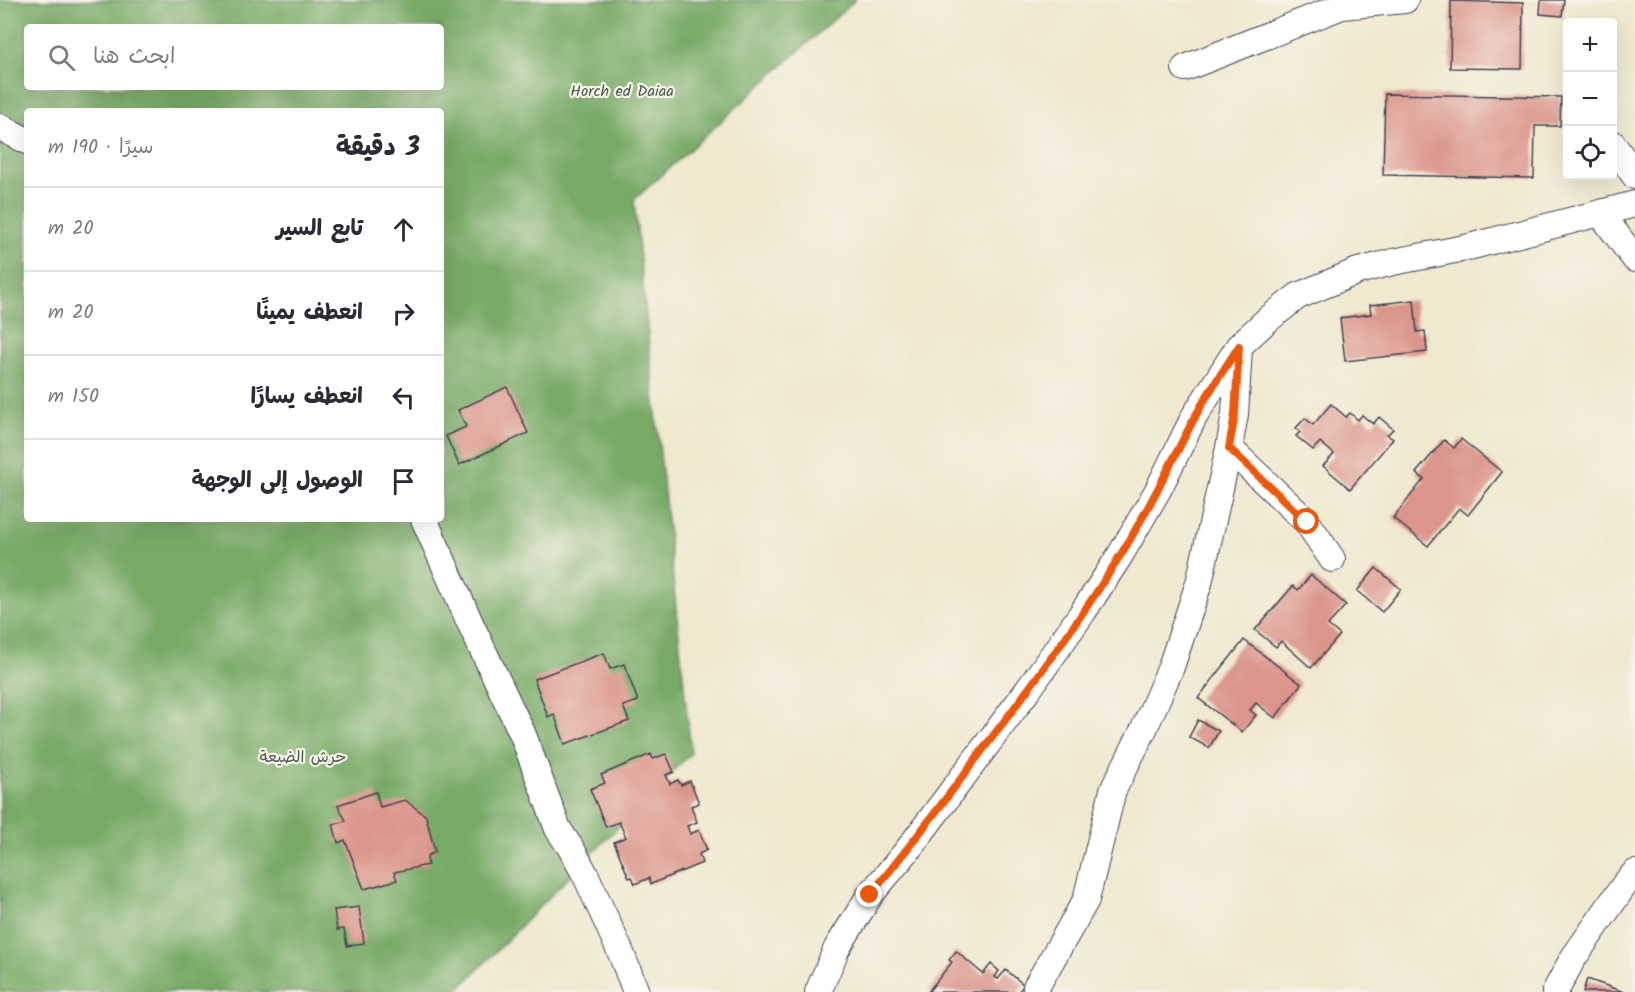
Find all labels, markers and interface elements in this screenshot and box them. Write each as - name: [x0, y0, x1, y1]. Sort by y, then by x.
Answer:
- map controls: [1563, 18, 1617, 180]
- button: +: [1563, 18, 1617, 72]
- search box: [24, 24, 444, 90]
- text: ابحث هنا: [93, 40, 175, 75]
- icon: search: [45, 41, 78, 74]
- button: −: [1563, 72, 1617, 126]
- park label: Horch ed Daiaa: [570, 79, 674, 104]
- button: locate: [1563, 126, 1617, 180]
- text: 3 دقيقة: [336, 127, 420, 169]
- text: سيرًا · 190 m: [48, 132, 154, 164]
- text: تابع السير: [276, 212, 363, 247]
- text: 20 m: [48, 213, 94, 245]
- icon: ahead: [387, 213, 420, 246]
- text: انعطف يمينًا: [256, 296, 363, 331]
- text: 20 m: [48, 297, 94, 329]
- icon: right: [387, 297, 420, 330]
- text: انعطف يسارًا: [251, 380, 363, 415]
- text: 150 m: [48, 381, 99, 413]
- icon: left: [387, 381, 420, 414]
- text: الوصول إلى الوجهة: [191, 464, 363, 499]
- icon: arrive: [387, 465, 420, 498]
- route start: [1293, 508, 1319, 534]
- park label: حرش الضيعة: [260, 745, 346, 770]
- route end: [856, 881, 882, 907]

